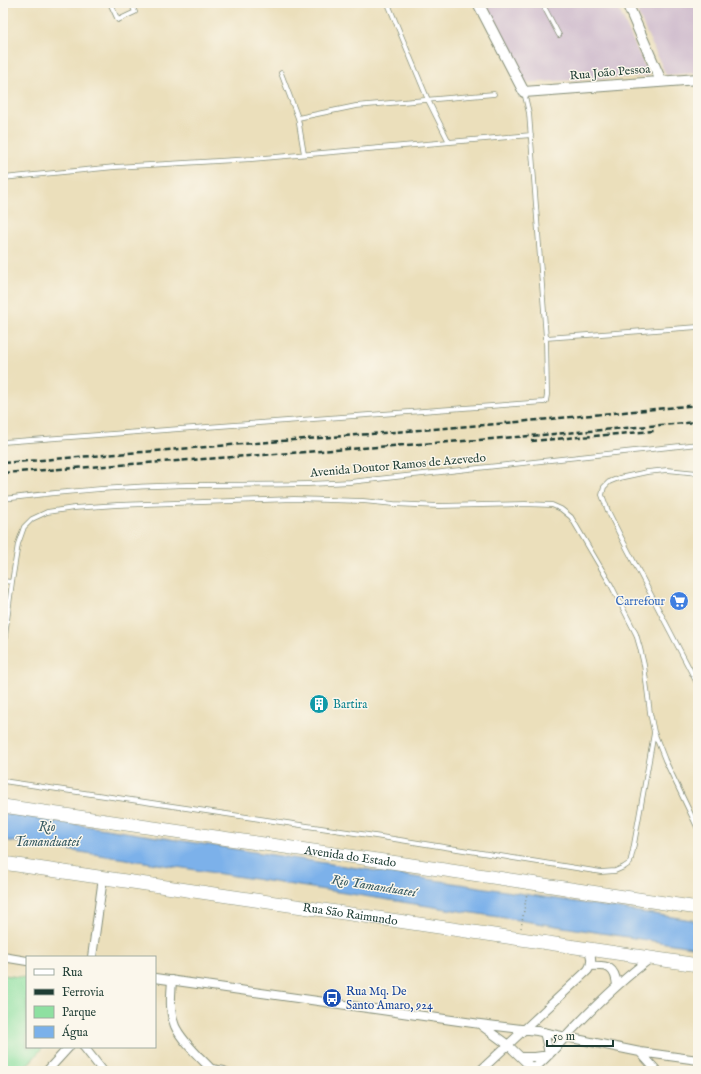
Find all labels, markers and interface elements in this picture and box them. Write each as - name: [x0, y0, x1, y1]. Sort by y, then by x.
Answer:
- street label: Rua João Pessoa: [569, 61, 652, 84]
- street label: Avenida Doutor Ramos de Azevedo: [309, 450, 487, 481]
- supermarket icon: Carrefour: [668, 590, 690, 612]
- place label: Carrefour: [616, 594, 666, 609]
- building icon: Bartira: [308, 693, 330, 715]
- place label: Bartira: [333, 697, 368, 712]
- water label: Rio Tamanduateí: [14, 819, 82, 851]
- street label: Avenida do Estado: [302, 843, 398, 871]
- water label: Rio Tamanduateí: [330, 871, 419, 902]
- street label: Rua São Raimundo: [302, 900, 399, 929]
- legend: [26, 956, 156, 1048]
- text: Rua: [62, 965, 83, 980]
- place label: Rua Mq. De Santo Amaro, 924: [346, 984, 433, 1013]
- text: Ferrovia: [62, 985, 105, 1000]
- bus stop icon: Rua Mq. De Santo Amaro, 924: [321, 987, 343, 1009]
- text: Parque: [62, 1005, 97, 1021]
- scale bar: [547, 1022, 613, 1048]
- text: Água: [61, 1024, 89, 1040]
- text: 50 m: [553, 1029, 575, 1044]

